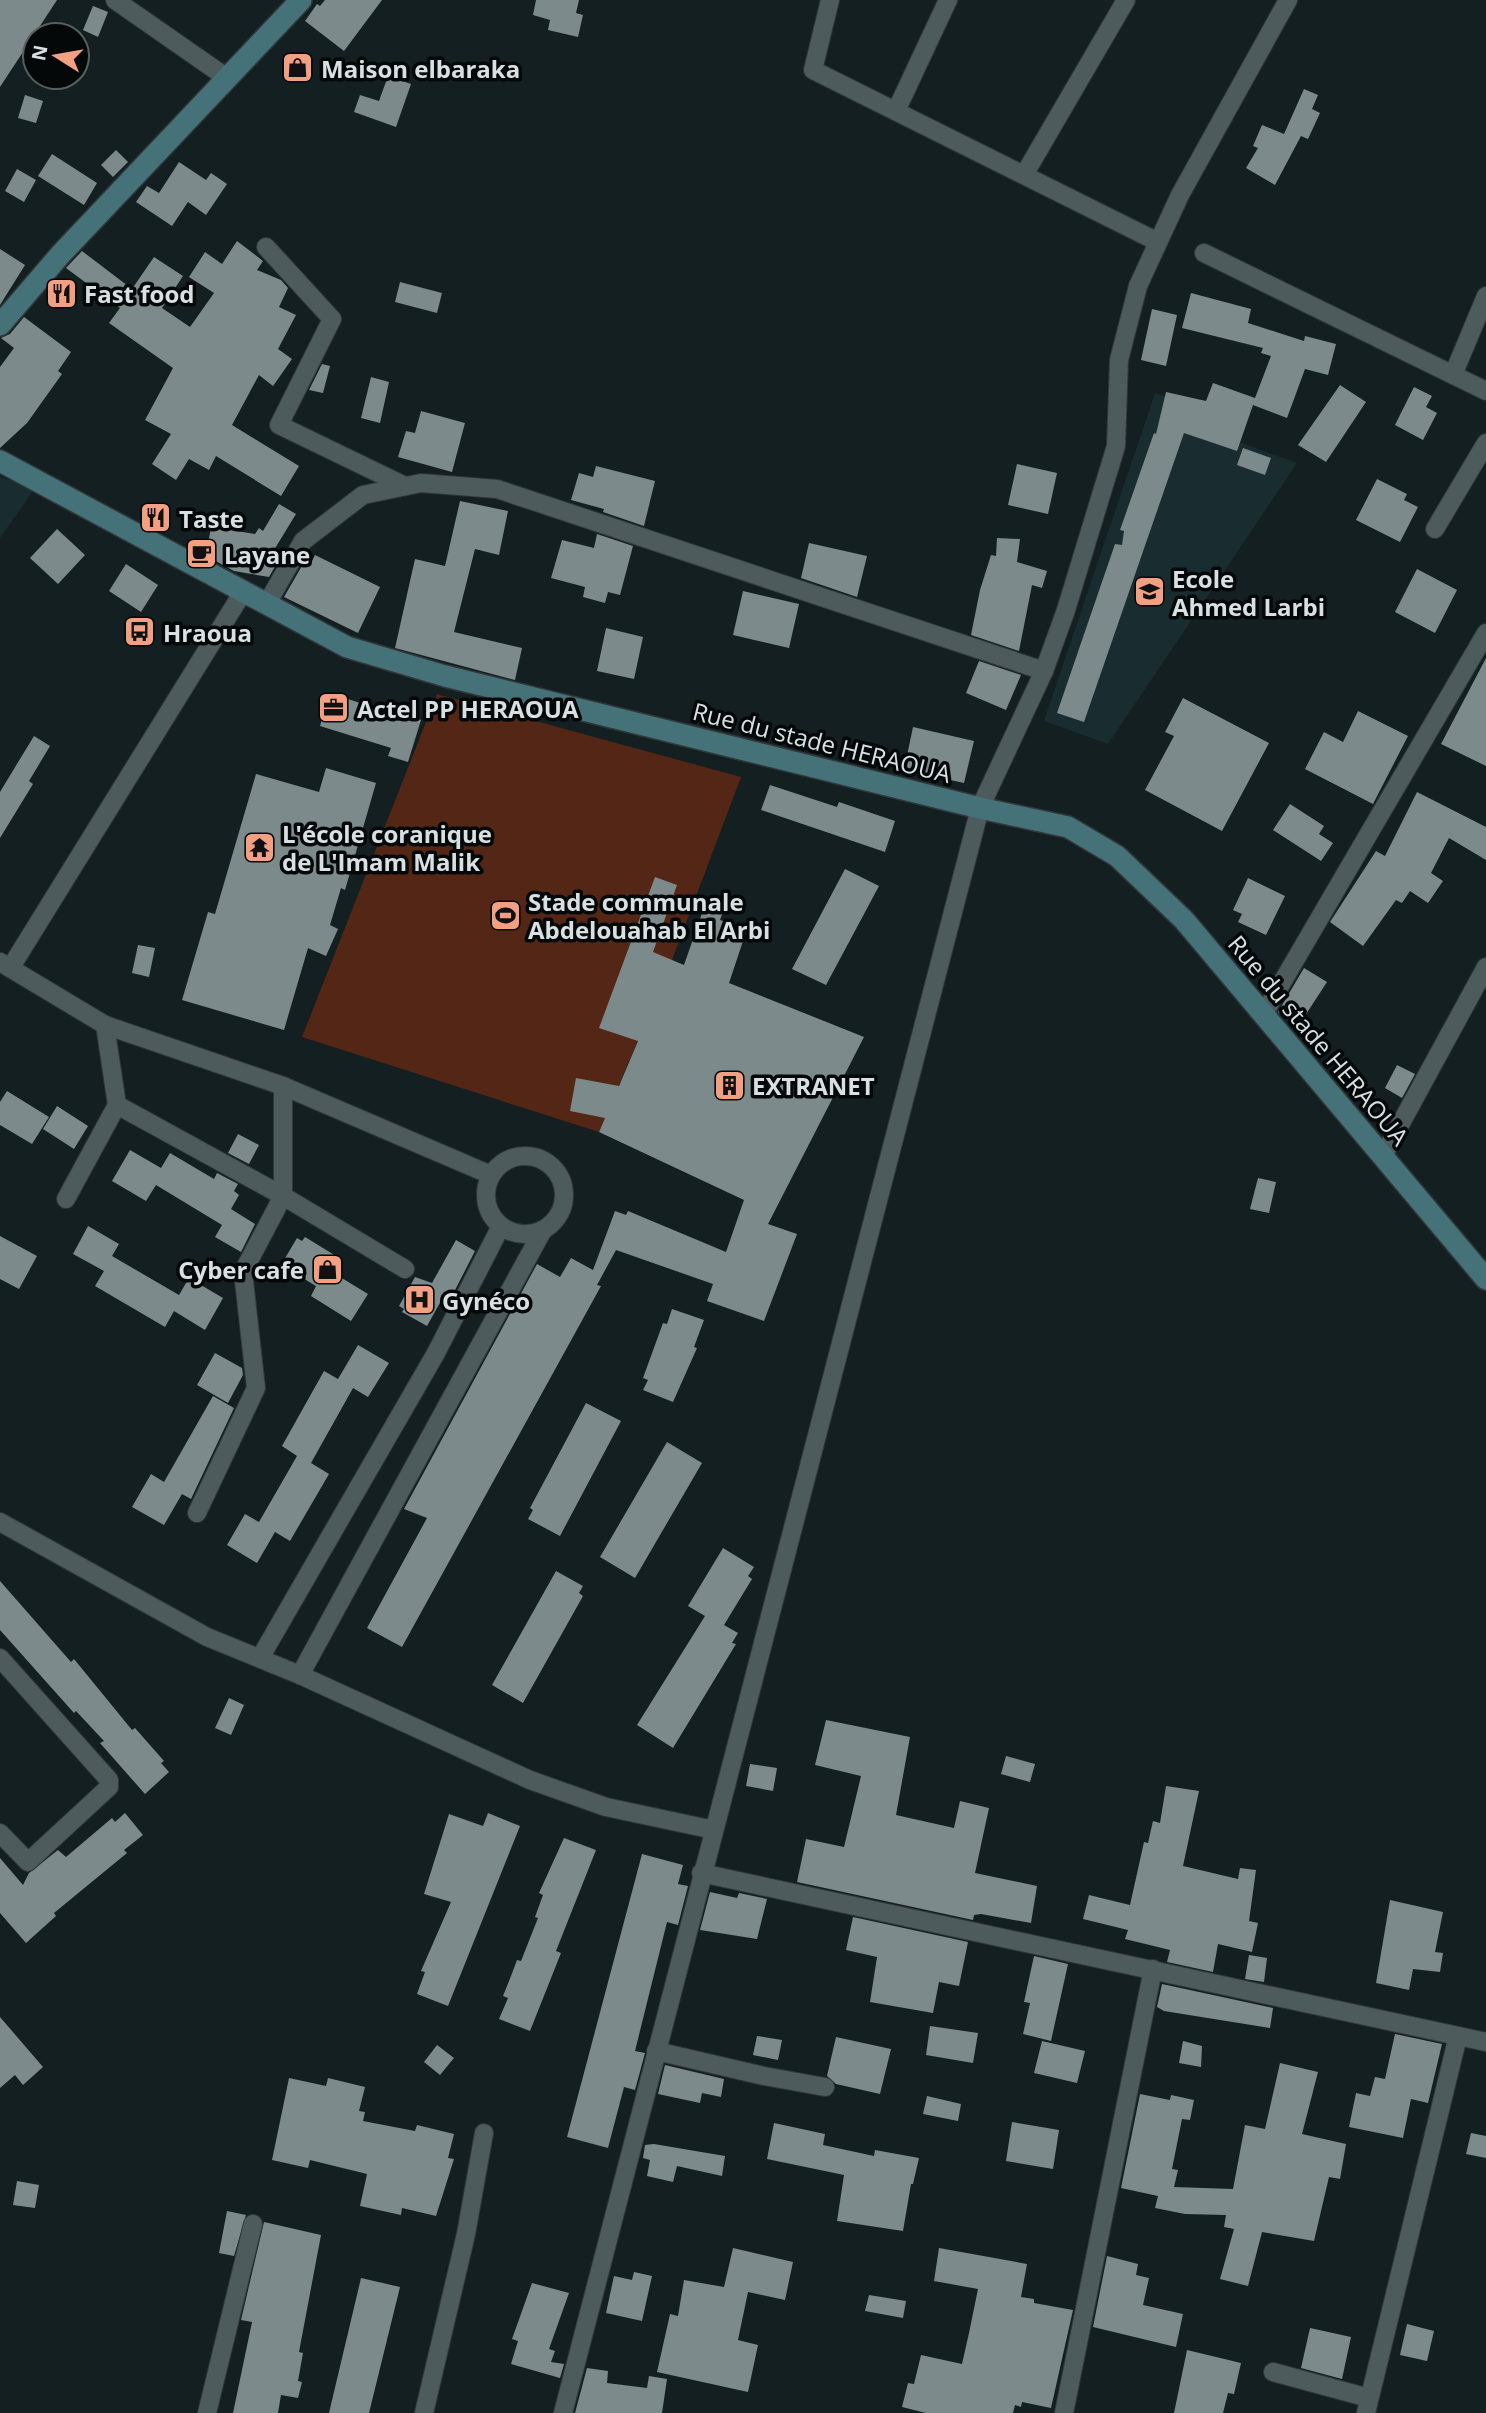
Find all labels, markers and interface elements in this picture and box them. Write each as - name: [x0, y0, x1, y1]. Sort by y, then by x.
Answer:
- north arrow: [21, 21, 91, 91]
- text: N: [25, 43, 54, 63]
- shop icon: Maison elbaraka: [281, 51, 315, 85]
- place label: Maison elbaraka: [321, 52, 520, 85]
- restaurant icon: Fast food: [44, 276, 78, 310]
- place label: Fast food: [84, 277, 194, 310]
- restaurant icon: Taste: [139, 501, 173, 535]
- place label: Taste: [179, 502, 244, 535]
- cafe icon: Layane: [184, 537, 218, 571]
- place label: Layane: [224, 538, 310, 571]
- place label: Ecole Ahmed Larbi: [1172, 562, 1325, 623]
- school or university icon: Ecole Ahmed Larbi: [1132, 575, 1166, 609]
- bus stop icon: Hraoua: [123, 615, 157, 649]
- place label: Hraoua: [163, 616, 252, 649]
- office icon: Actel PP HERAOUA: [317, 691, 351, 725]
- place label: Actel PP HERAOUA: [357, 692, 579, 725]
- street label: Rue du stade HERAOUA: [689, 694, 955, 790]
- place label: L'école coranique de L'Imam Malik: [282, 817, 492, 878]
- temple icon: L'école coranique de L'Imam Malik: [242, 830, 276, 864]
- place label: Stade communale Abdelouahab El Arbi: [528, 885, 770, 946]
- sports icon: Stade communale Abdelouahab El Arbi: [488, 898, 522, 932]
- street label: Rue du stade HERAOUA: [1221, 928, 1417, 1153]
- building icon: EXTRANET: [712, 1068, 746, 1102]
- place label: EXTRANET: [752, 1069, 875, 1102]
- shop icon: Cyber cafe: [310, 1252, 344, 1286]
- place label: Cyber cafe: [178, 1253, 304, 1286]
- hospital icon: Gynéco: [402, 1283, 436, 1317]
- place label: Gynéco: [442, 1284, 530, 1317]

